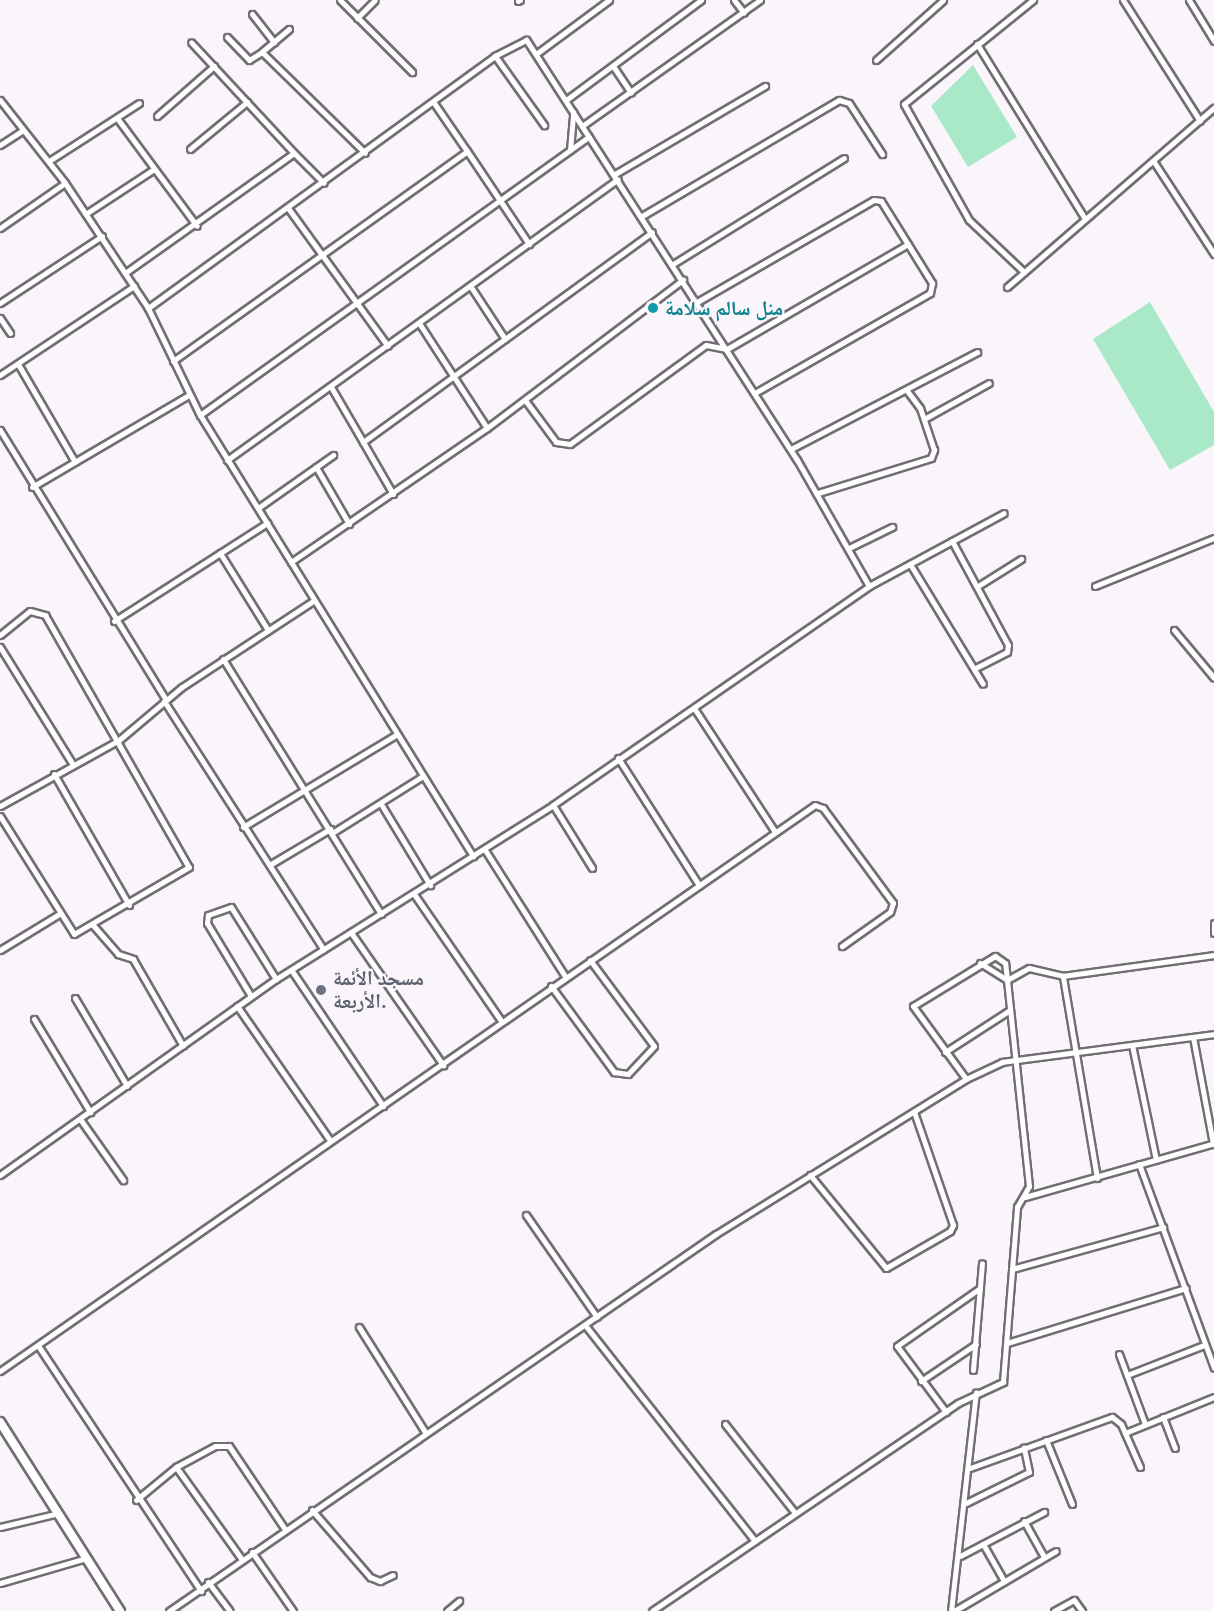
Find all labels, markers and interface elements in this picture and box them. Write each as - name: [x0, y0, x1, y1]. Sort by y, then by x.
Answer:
- place label: منل سالم سلامة: [665, 296, 783, 320]
- marker: منل سالم سلامة: [646, 301, 660, 315]
- place label: مسجد الأئمة الأربعة.: [333, 966, 424, 1013]
- marker: مسجد الأئمة الأربعة.: [314, 983, 328, 997]

